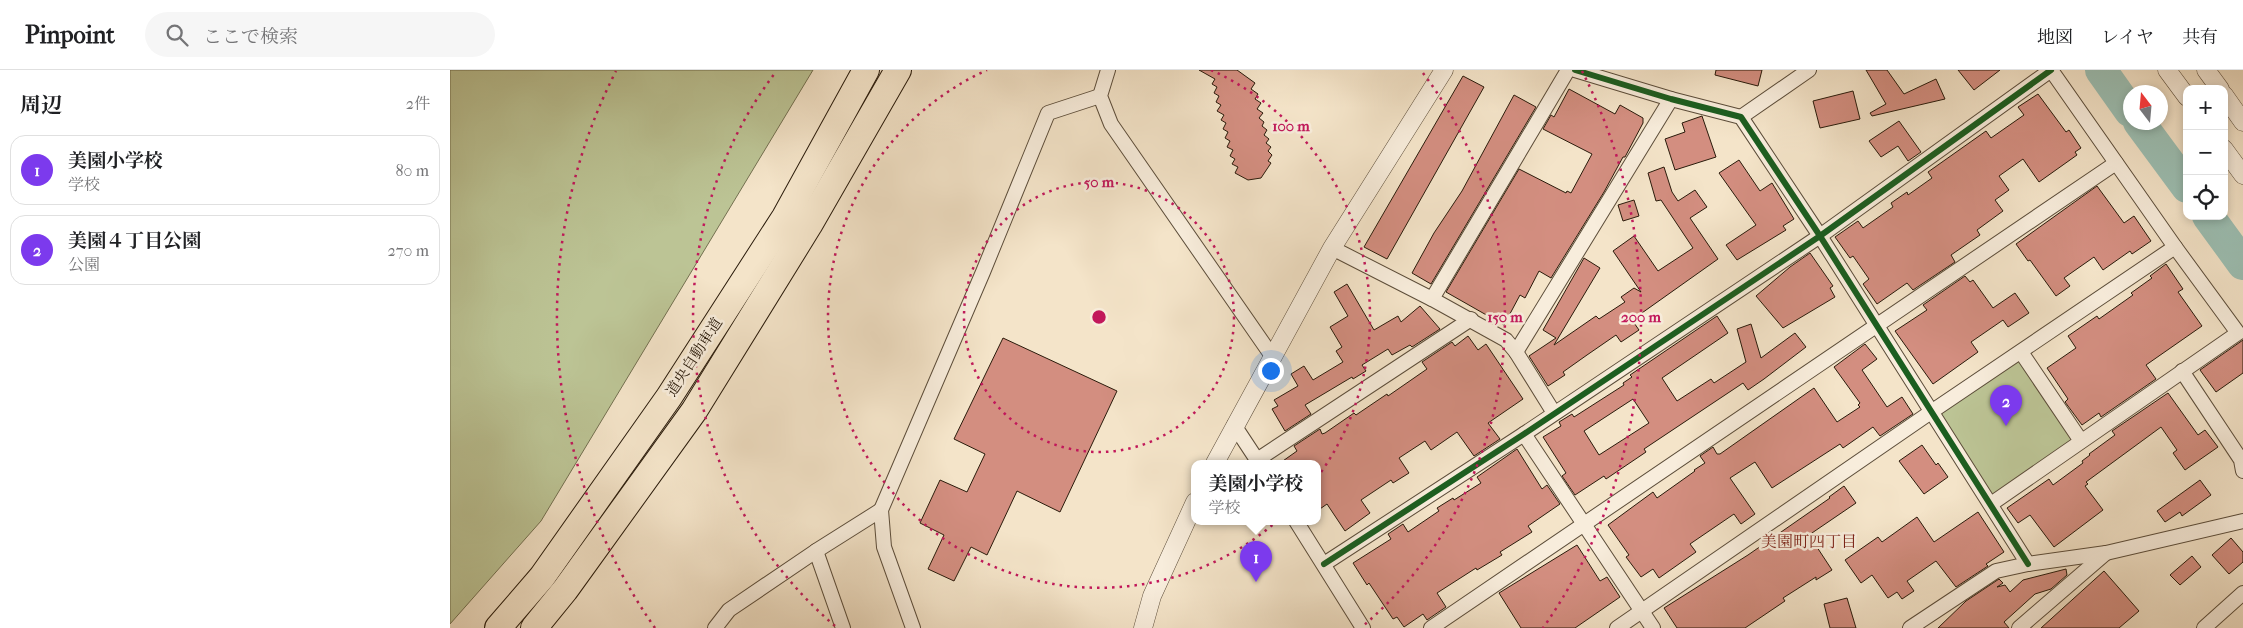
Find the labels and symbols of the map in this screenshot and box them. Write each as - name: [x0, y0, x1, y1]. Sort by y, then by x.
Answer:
- north arrow: [2123, 85, 2168, 130]
- text: 100 m: [1272, 117, 1310, 135]
- text: 50 m: [1084, 173, 1115, 191]
- centre of rings: [1090, 308, 1108, 326]
- text: 150 m: [1487, 308, 1523, 326]
- text: 200 m: [1621, 308, 1661, 326]
- street label: 道央自動車道: [662, 314, 726, 400]
- your location: [1258, 358, 1284, 384]
- pin: 2: [1990, 385, 2022, 426]
- district label: 美園町四丁目: [1761, 532, 1857, 551]
- pin: 1: [1240, 541, 1272, 582]

